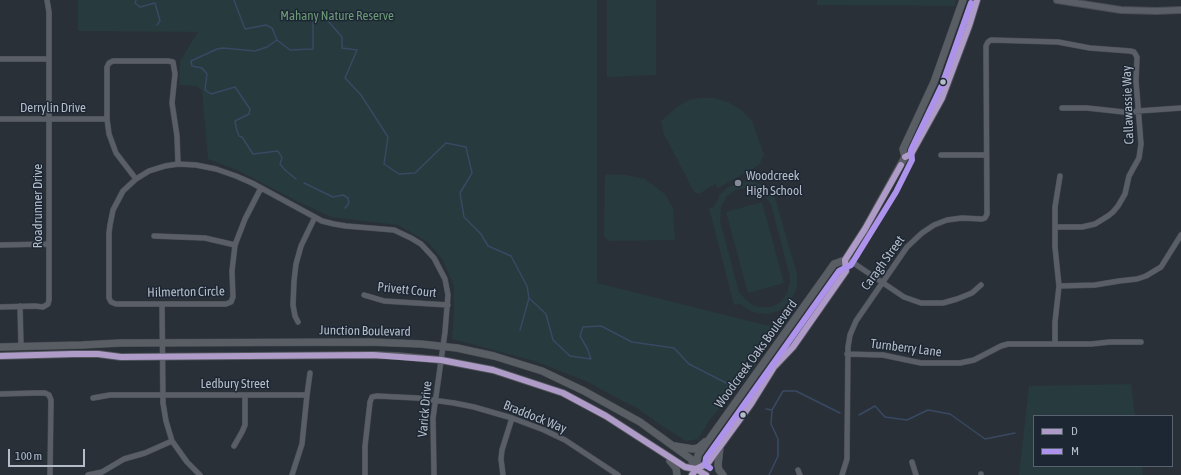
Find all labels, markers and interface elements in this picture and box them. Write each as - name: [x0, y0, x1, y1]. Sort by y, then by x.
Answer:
- park label: Mahany Nature Reserve: [280, 8, 394, 24]
- street label: Callawassie Way: [1119, 65, 1137, 145]
- unlabelled marker: [938, 77, 948, 87]
- street label: Derrylin Drive: [20, 100, 86, 116]
- street label: Roadrunner Drive: [30, 164, 46, 248]
- place label: Woodcreek High School: [746, 168, 802, 199]
- marker: Woodcreek High School: [733, 178, 743, 188]
- street label: Caragh Street: [858, 233, 908, 293]
- street label: Privett Court: [377, 279, 437, 301]
- street label: Hilmerton Circle: [147, 284, 225, 300]
- street label: Woodcreek Oaks Boulevard: [712, 297, 800, 411]
- street label: Junction Boulevard: [319, 322, 411, 340]
- street label: Turnberry Lane: [870, 336, 942, 360]
- street label: Ledbury Street: [201, 376, 269, 392]
- street label: Varick Drive: [415, 380, 435, 438]
- street label: Braddock Way: [501, 397, 569, 437]
- unlabelled marker: [738, 410, 748, 420]
- legend: [1033, 415, 1173, 467]
- text: D: [1071, 424, 1078, 438]
- scale bar: [10, 441, 87, 467]
- text: M: [1071, 444, 1079, 458]
- text: 100 m: [15, 449, 42, 463]

